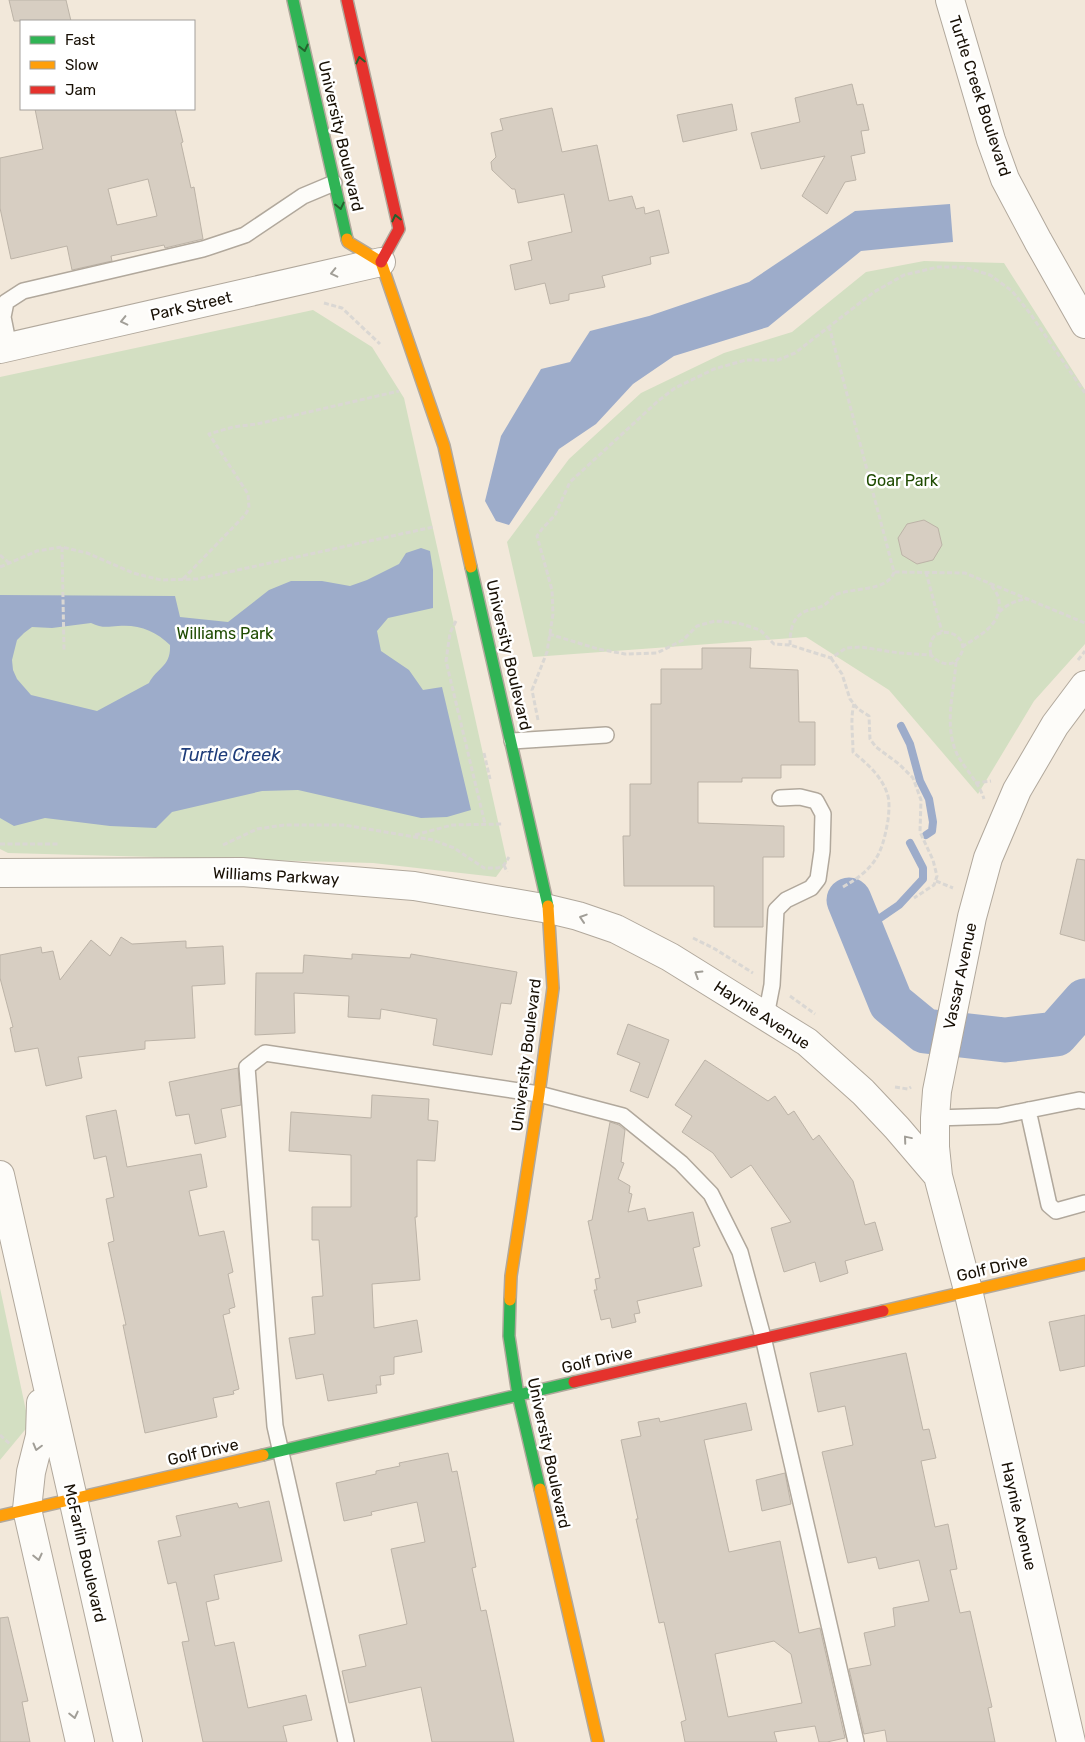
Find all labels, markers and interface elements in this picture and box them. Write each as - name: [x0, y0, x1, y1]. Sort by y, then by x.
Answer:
- street label: Turtle Creek Boulevard: [945, 13, 1015, 179]
- legend: [20, 20, 195, 110]
- text: Fast: [65, 31, 95, 49]
- one-way arrow: [298, 43, 309, 52]
- one-way arrow: [355, 55, 366, 64]
- text: Slow: [65, 56, 98, 74]
- street label: University Boulevard: [314, 59, 368, 213]
- text: Jam: [65, 81, 96, 99]
- one-way arrow: [334, 202, 345, 211]
- one-way arrow: [391, 214, 402, 223]
- one-way arrow: [329, 267, 338, 278]
- street label: Park Street: [148, 287, 234, 325]
- one-way arrow: [120, 315, 129, 326]
- park label: Goar Park: [866, 471, 939, 490]
- street label: University Boulevard: [482, 578, 536, 732]
- park label: Williams Park: [177, 624, 274, 643]
- water label: Turtle Creek: [180, 744, 281, 766]
- street label: Williams Parkway: [212, 863, 340, 889]
- one-way arrow: [579, 913, 587, 923]
- street label: Vassar Avenue: [939, 921, 981, 1031]
- one-way arrow: [695, 971, 704, 981]
- street label: University Boulevard: [507, 977, 545, 1133]
- street label: Haynie Avenue: [710, 977, 814, 1053]
- one-way arrow: [904, 1136, 912, 1145]
- street label: Golf Drive: [955, 1251, 1029, 1285]
- street label: Golf Drive: [560, 1343, 634, 1377]
- street label: University Boulevard: [524, 1376, 574, 1530]
- street label: Golf Drive: [166, 1435, 240, 1469]
- one-way arrow: [33, 1443, 43, 1451]
- street label: Haynie Avenue: [997, 1460, 1041, 1572]
- street label: McFarlin Boulevard: [60, 1482, 110, 1624]
- one-way arrow: [32, 1552, 43, 1561]
- one-way arrow: [68, 1711, 79, 1720]

